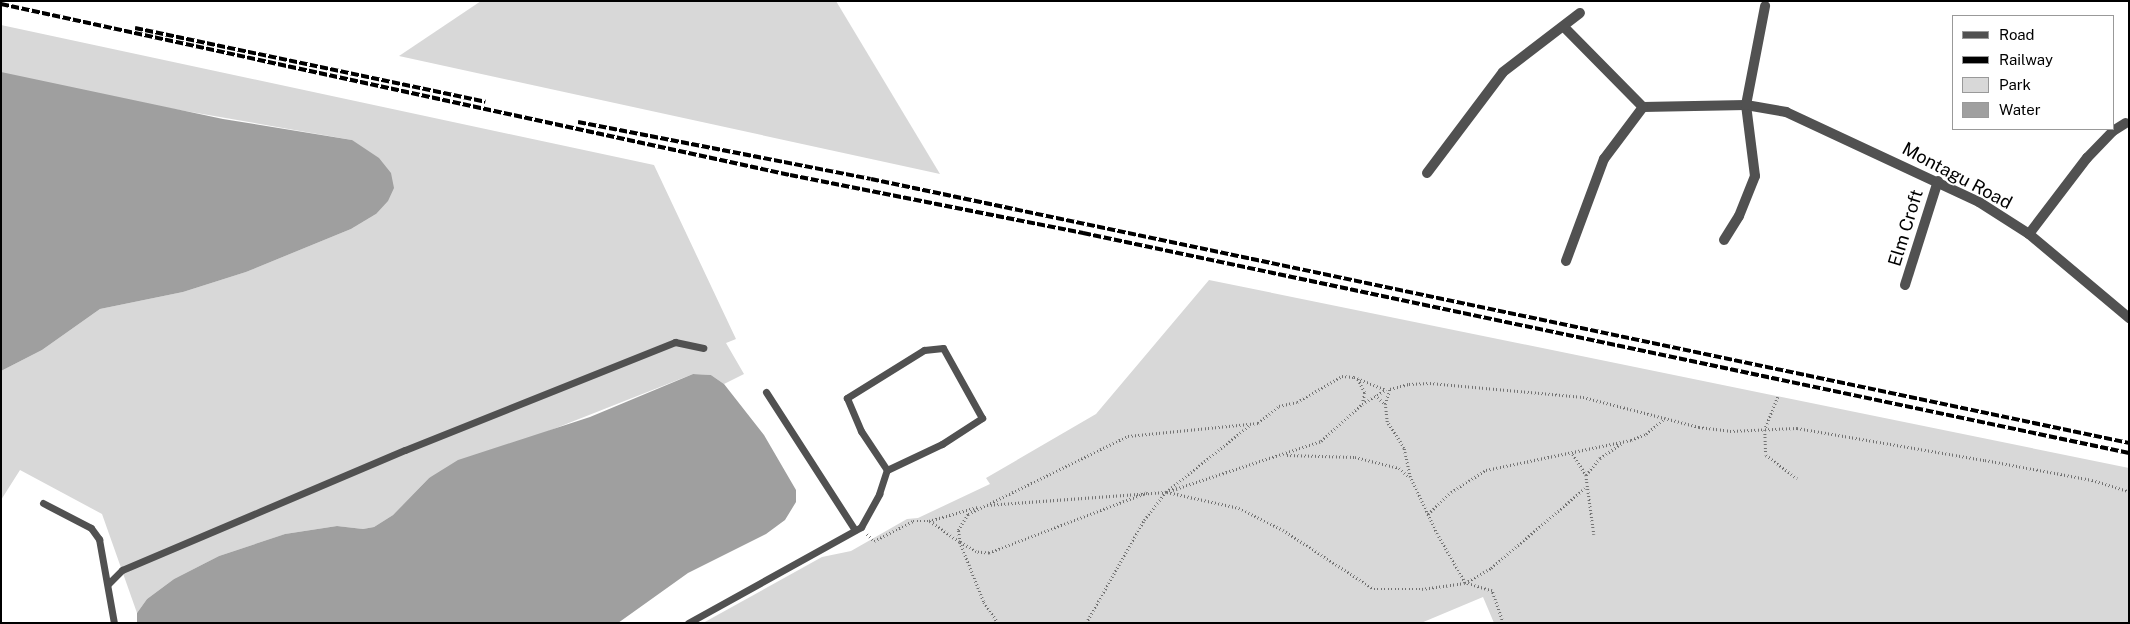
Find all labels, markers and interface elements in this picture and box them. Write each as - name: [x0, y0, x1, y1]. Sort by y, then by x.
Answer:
- legend: [1952, 15, 2115, 130]
- text: Road: [1999, 26, 2035, 43]
- text: Railway: [1999, 51, 2053, 68]
- text: Park: [1999, 76, 2031, 93]
- text: Water: [1999, 101, 2041, 118]
- street label: Montagu Road: [1898, 138, 2016, 214]
- street label: Elm Croft: [1884, 187, 1928, 269]

